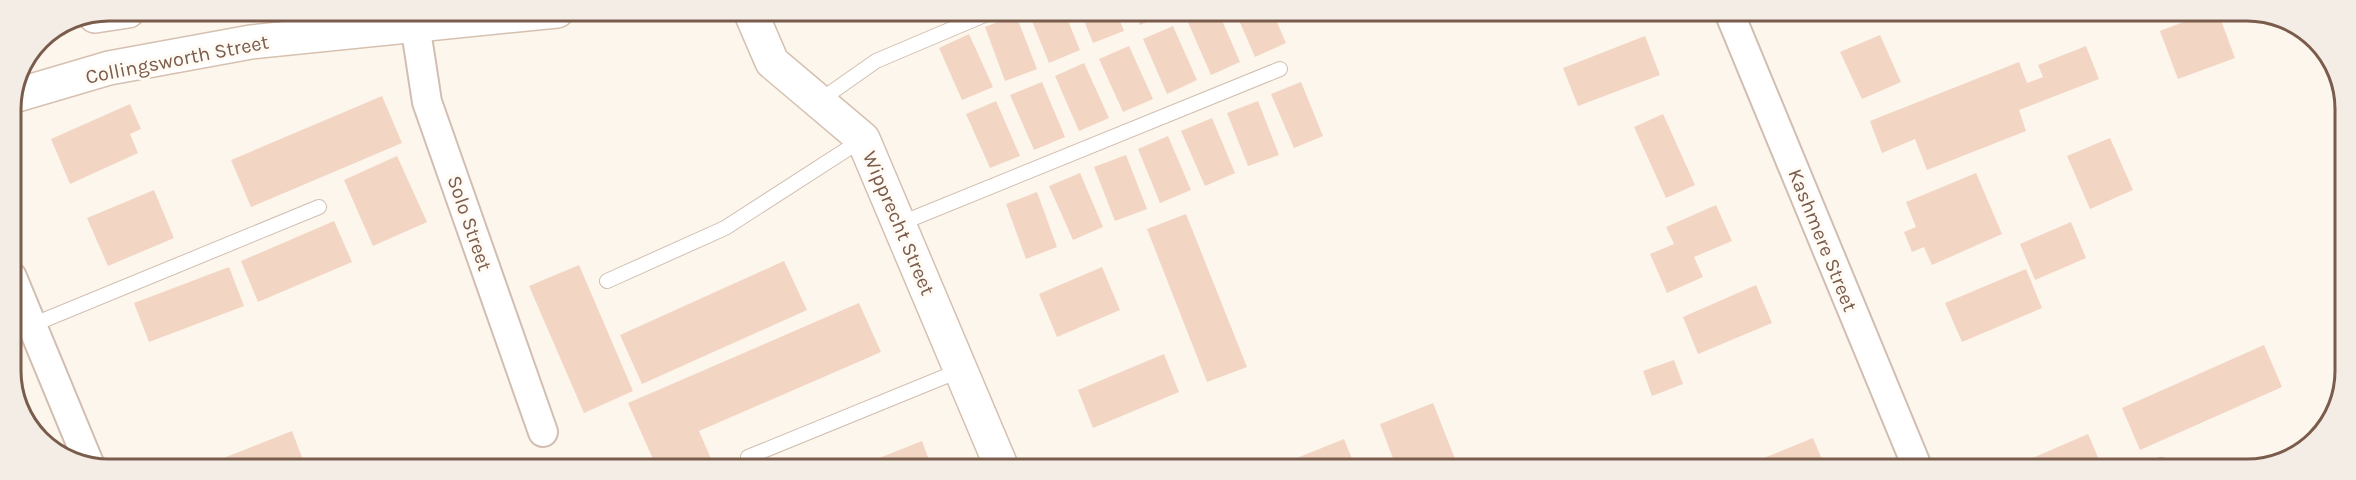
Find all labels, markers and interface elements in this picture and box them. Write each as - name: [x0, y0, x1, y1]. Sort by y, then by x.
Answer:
- street label: Collingsworth Street: [84, 30, 271, 89]
- street label: Wipprecht Street: [858, 148, 939, 299]
- street label: Kashmere Street: [1783, 165, 1862, 315]
- street label: Solo Street: [443, 173, 497, 274]

